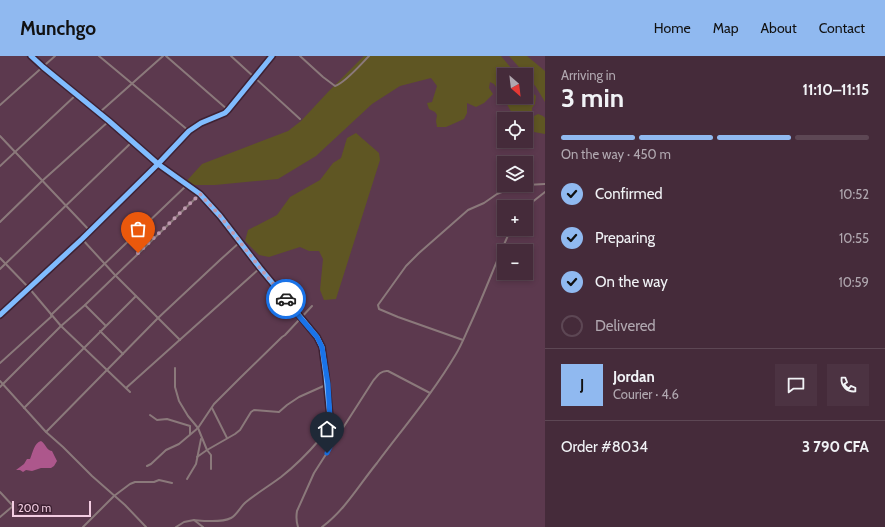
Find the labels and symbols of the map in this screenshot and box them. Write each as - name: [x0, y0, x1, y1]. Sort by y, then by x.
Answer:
- north arrow: [497, 68, 533, 104]
- pin: [121, 212, 155, 253]
- courier: [266, 279, 306, 319]
- pin: [310, 412, 344, 453]
- scale bar: [12, 499, 91, 518]

